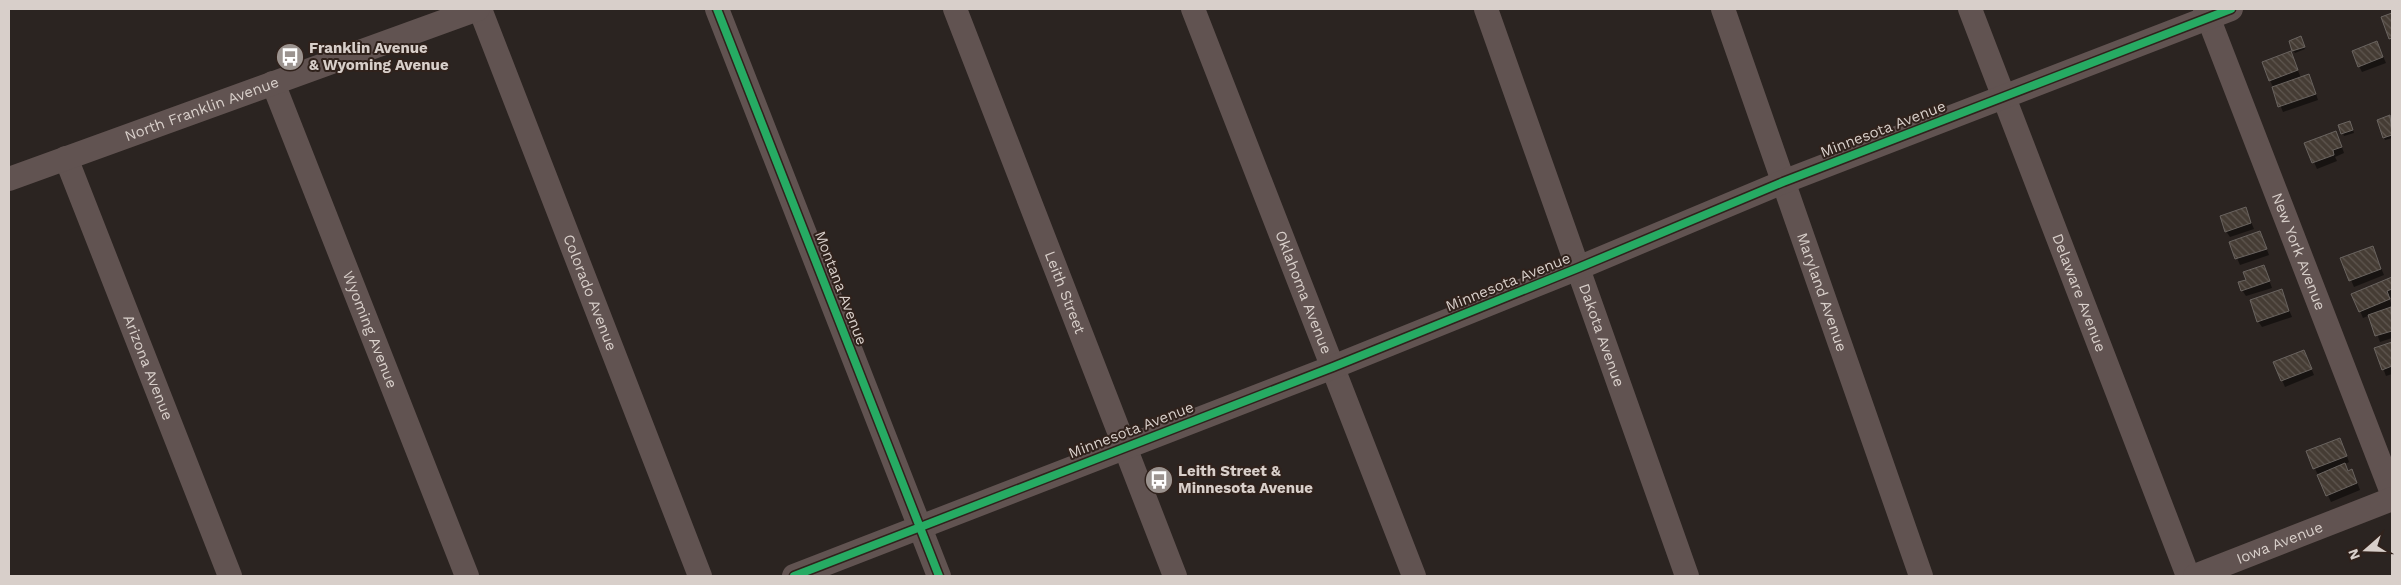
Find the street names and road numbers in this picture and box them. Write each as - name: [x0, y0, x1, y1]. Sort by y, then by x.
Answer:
- street label: North Franklin Avenue: [122, 73, 281, 145]
- street label: Minnesota Avenue: [1818, 97, 1948, 161]
- street label: New York Avenue: [2268, 190, 2330, 313]
- street label: Montana Avenue: [811, 228, 871, 348]
- street label: Oklahoma Avenue: [1271, 228, 1336, 357]
- street label: Maryland Avenue: [1793, 230, 1851, 354]
- street label: Delaware Avenue: [2048, 231, 2110, 355]
- street label: Colorado Avenue: [559, 232, 621, 353]
- street label: Leith Street: [1041, 248, 1089, 337]
- street label: Minnesota Avenue: [1443, 249, 1573, 315]
- street label: Wyoming Avenue: [339, 268, 401, 391]
- street label: Dakota Avenue: [1575, 281, 1628, 389]
- street label: Arizona Avenue: [119, 312, 177, 423]
- street label: Minnesota Avenue: [1066, 398, 1196, 462]
- street label: Iowa Avenue: [2234, 518, 2326, 568]

